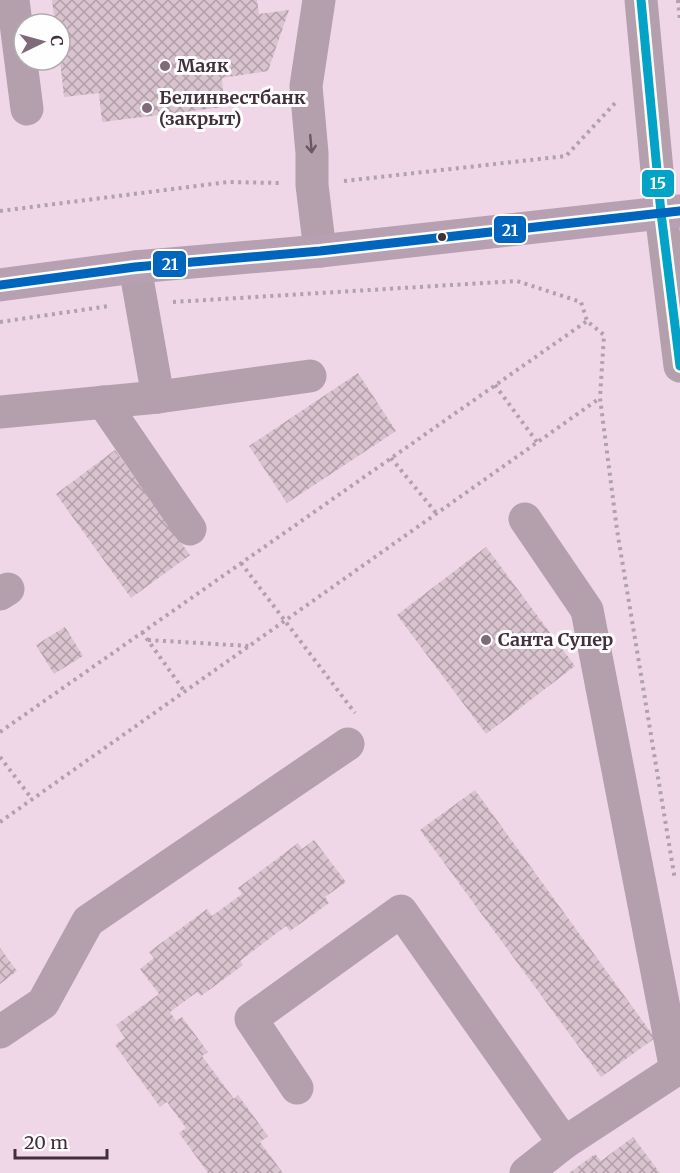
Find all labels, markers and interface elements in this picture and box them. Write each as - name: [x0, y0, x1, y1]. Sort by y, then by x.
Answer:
- north arrow: [12, 12, 72, 72]
- text: С: [47, 35, 67, 47]
- place label: Маяк: [177, 54, 229, 77]
- marker: Маяк: [158, 59, 172, 73]
- place label: Белинвестбанк (закрыт): [159, 86, 306, 130]
- marker: Белинвестбанк (закрыт): [140, 101, 154, 115]
- one-way arrow: [306, 134, 317, 154]
- line badge: 15: [641, 169, 675, 198]
- text: 15: [650, 173, 666, 193]
- line badge: 21: [493, 215, 527, 244]
- text: 21: [502, 220, 519, 240]
- unlabelled marker: [436, 231, 448, 243]
- line badge: 21: [152, 250, 187, 278]
- text: 21: [162, 254, 179, 274]
- place label: Санта Супер: [498, 628, 613, 651]
- marker: Санта Супер: [479, 633, 493, 647]
- scale bar: [15, 1122, 106, 1160]
- text: 20 m: [24, 1131, 68, 1154]

